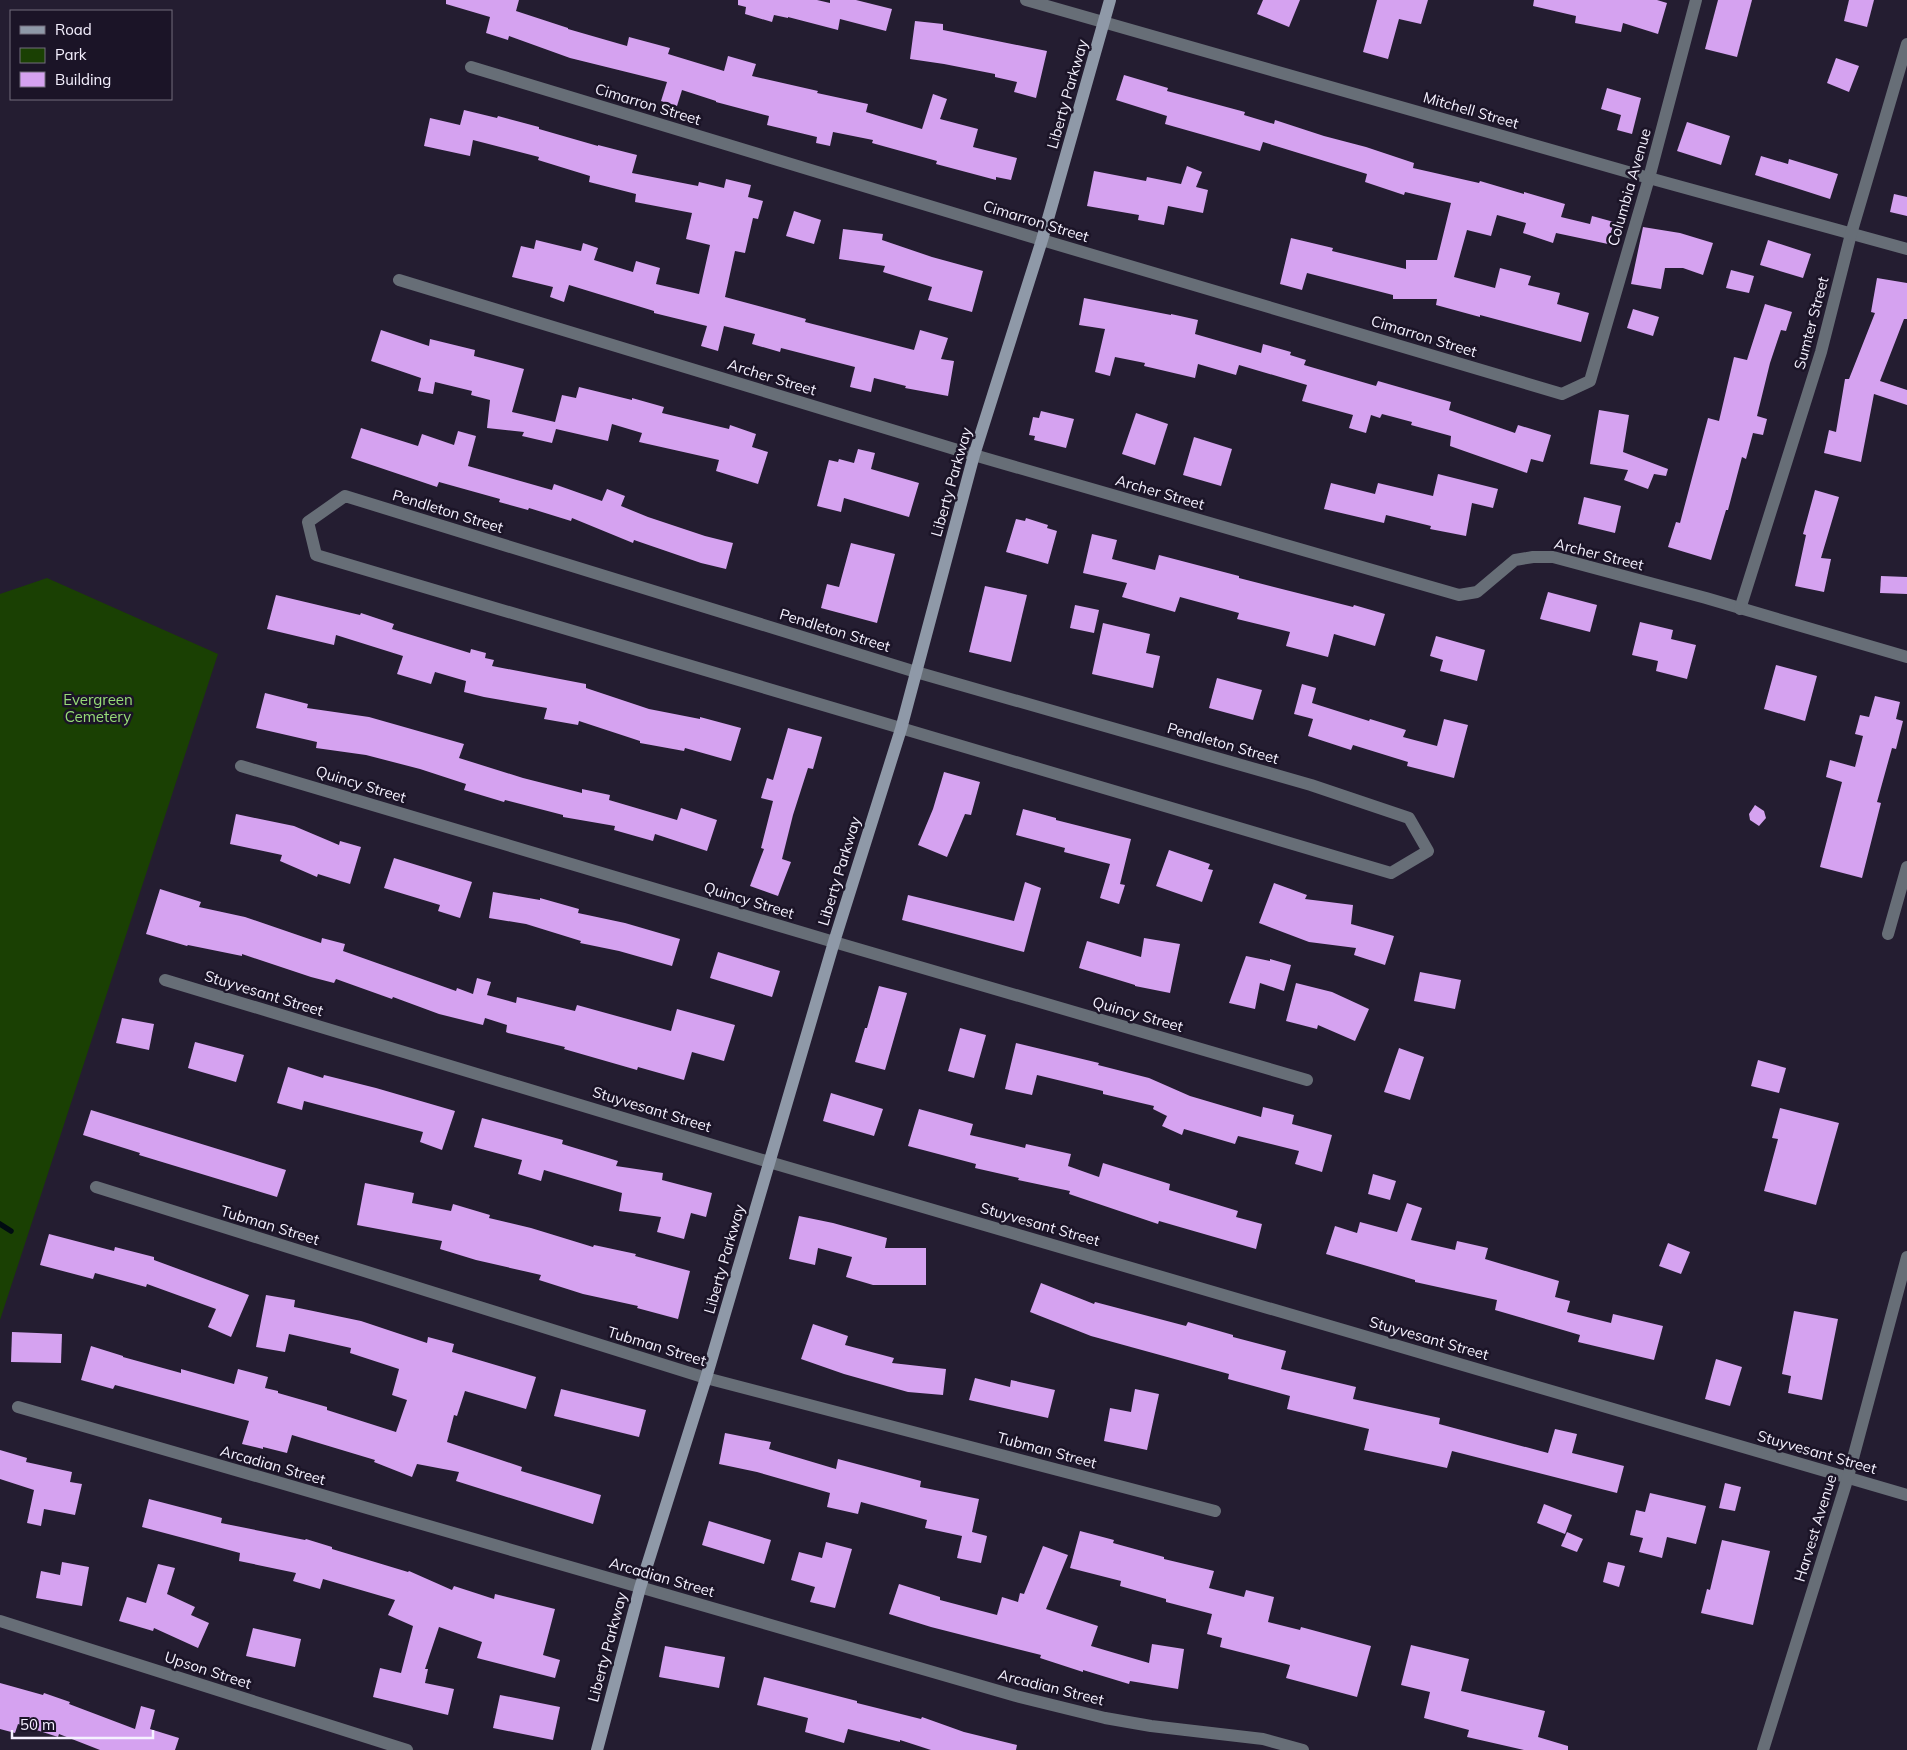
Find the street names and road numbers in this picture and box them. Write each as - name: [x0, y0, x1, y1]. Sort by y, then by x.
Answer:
- street label: Liberty Parkway: [1042, 37, 1092, 151]
- street label: Cimarron Street: [593, 79, 703, 129]
- street label: Mitchell Street: [1421, 87, 1521, 133]
- street label: Columbia Avenue: [1603, 126, 1655, 248]
- street label: Cimarron Street: [981, 196, 1091, 246]
- street label: Sumter Street: [1789, 274, 1833, 372]
- street label: Cimarron Street: [1369, 311, 1479, 361]
- street label: Archer Street: [725, 355, 819, 399]
- street label: Liberty Parkway: [926, 425, 976, 539]
- street label: Archer Street: [1113, 470, 1207, 514]
- street label: Pendleton Street: [390, 485, 506, 537]
- street label: Archer Street: [1552, 534, 1646, 574]
- street label: Pendleton Street: [777, 604, 893, 656]
- street label: Pendleton Street: [1165, 718, 1281, 768]
- street label: Quincy Street: [314, 761, 408, 807]
- street label: Liberty Parkway: [813, 814, 865, 928]
- street label: Quincy Street: [702, 877, 796, 923]
- street label: Stuyvesant Street: [202, 966, 326, 1020]
- street label: Quincy Street: [1090, 992, 1186, 1036]
- street label: Stuyvesant Street: [590, 1082, 714, 1136]
- street label: Stuyvesant Street: [978, 1198, 1102, 1250]
- street label: Tubman Street: [218, 1201, 322, 1249]
- street label: Liberty Parkway: [699, 1202, 749, 1316]
- street label: Stuyvesant Street: [1367, 1312, 1491, 1364]
- street label: Tubman Street: [605, 1322, 709, 1370]
- street label: Stuyvesant Street: [1755, 1426, 1879, 1478]
- street label: Tubman Street: [995, 1428, 1099, 1472]
- street label: Arcadian Street: [218, 1441, 328, 1489]
- street label: Harvest Avenue: [1790, 1472, 1840, 1584]
- street label: Arcadian Street: [607, 1553, 717, 1601]
- street label: Liberty Parkway: [583, 1590, 631, 1704]
- street label: Upson Street: [162, 1647, 254, 1693]
- street label: Arcadian Street: [996, 1665, 1106, 1709]

